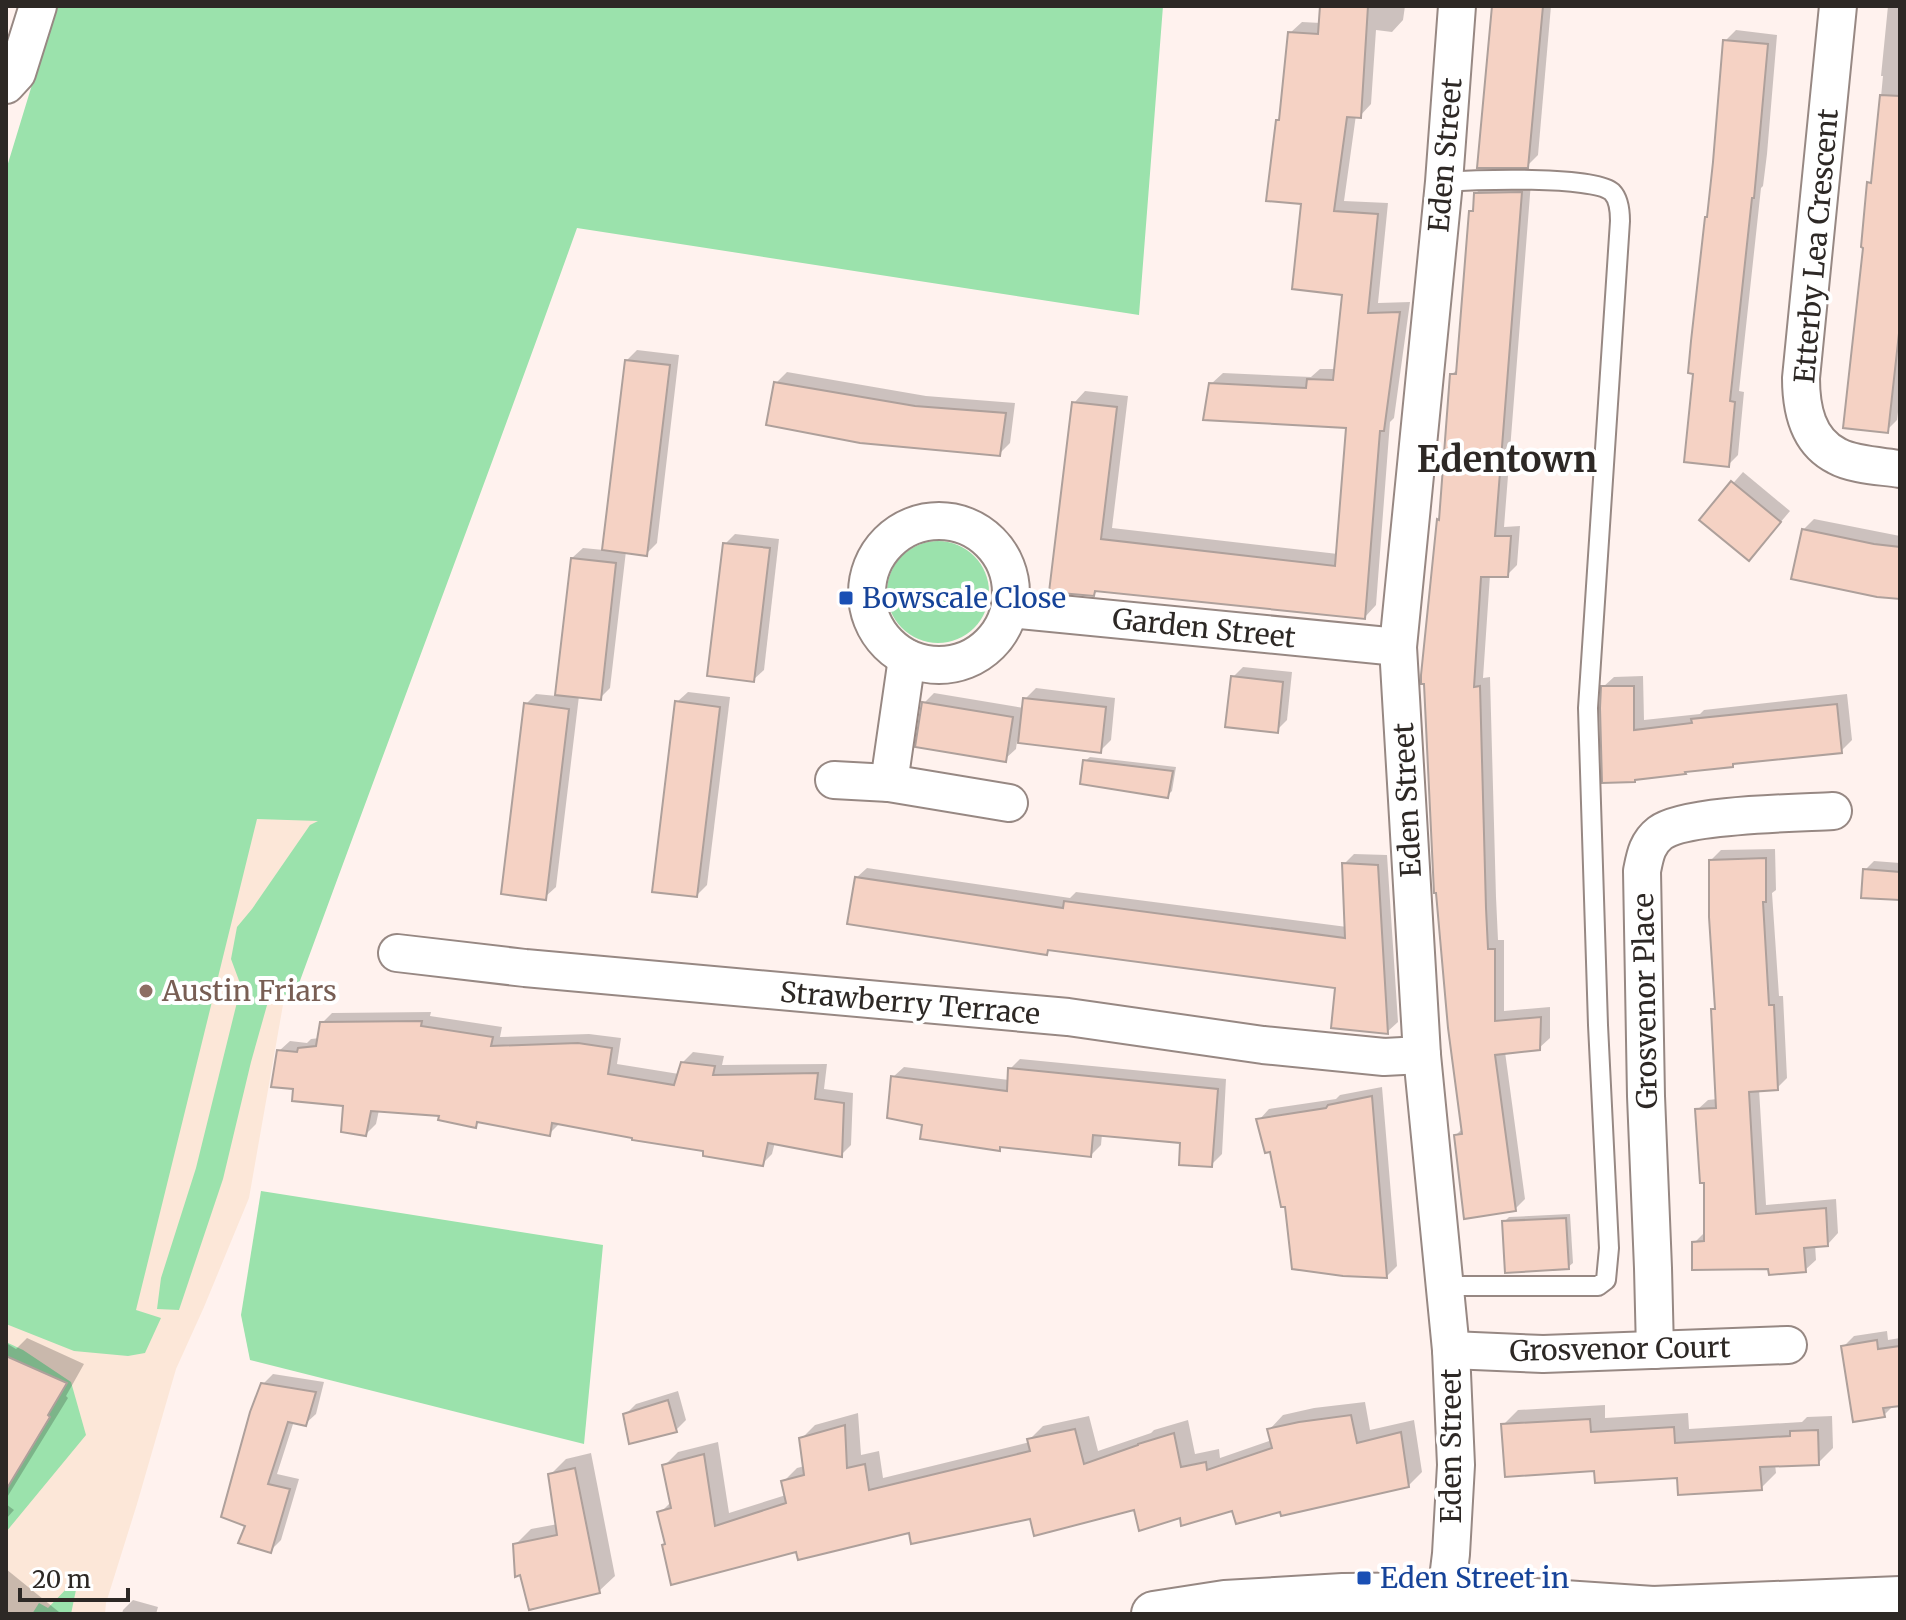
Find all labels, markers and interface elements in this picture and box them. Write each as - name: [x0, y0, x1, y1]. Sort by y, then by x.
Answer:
- street label: Eden Street: [1420, 76, 1470, 234]
- street label: Etterby Lea Crescent: [1786, 107, 1846, 385]
- district label: Edentown: [1417, 437, 1597, 482]
- place label: Bowscale Close: [862, 580, 1066, 616]
- marker: Bowscale Close: [837, 589, 855, 607]
- street label: Garden Street: [1111, 600, 1297, 656]
- street label: Eden Street: [1385, 722, 1429, 878]
- street label: Grosvenor Place: [1625, 893, 1665, 1109]
- place label: Austin Friars: [161, 973, 337, 1009]
- street label: Strawberry Terrace: [778, 974, 1042, 1032]
- marker: Austin Friars: [137, 982, 155, 1000]
- street label: Grosvenor Court: [1509, 1329, 1731, 1369]
- street label: Eden Street: [1433, 1368, 1469, 1523]
- scale bar: [20, 1552, 128, 1602]
- place label: Eden Street in: [1380, 1560, 1569, 1596]
- text: 20 m: [32, 1564, 91, 1595]
- marker: Eden Street in: [1355, 1569, 1373, 1587]

